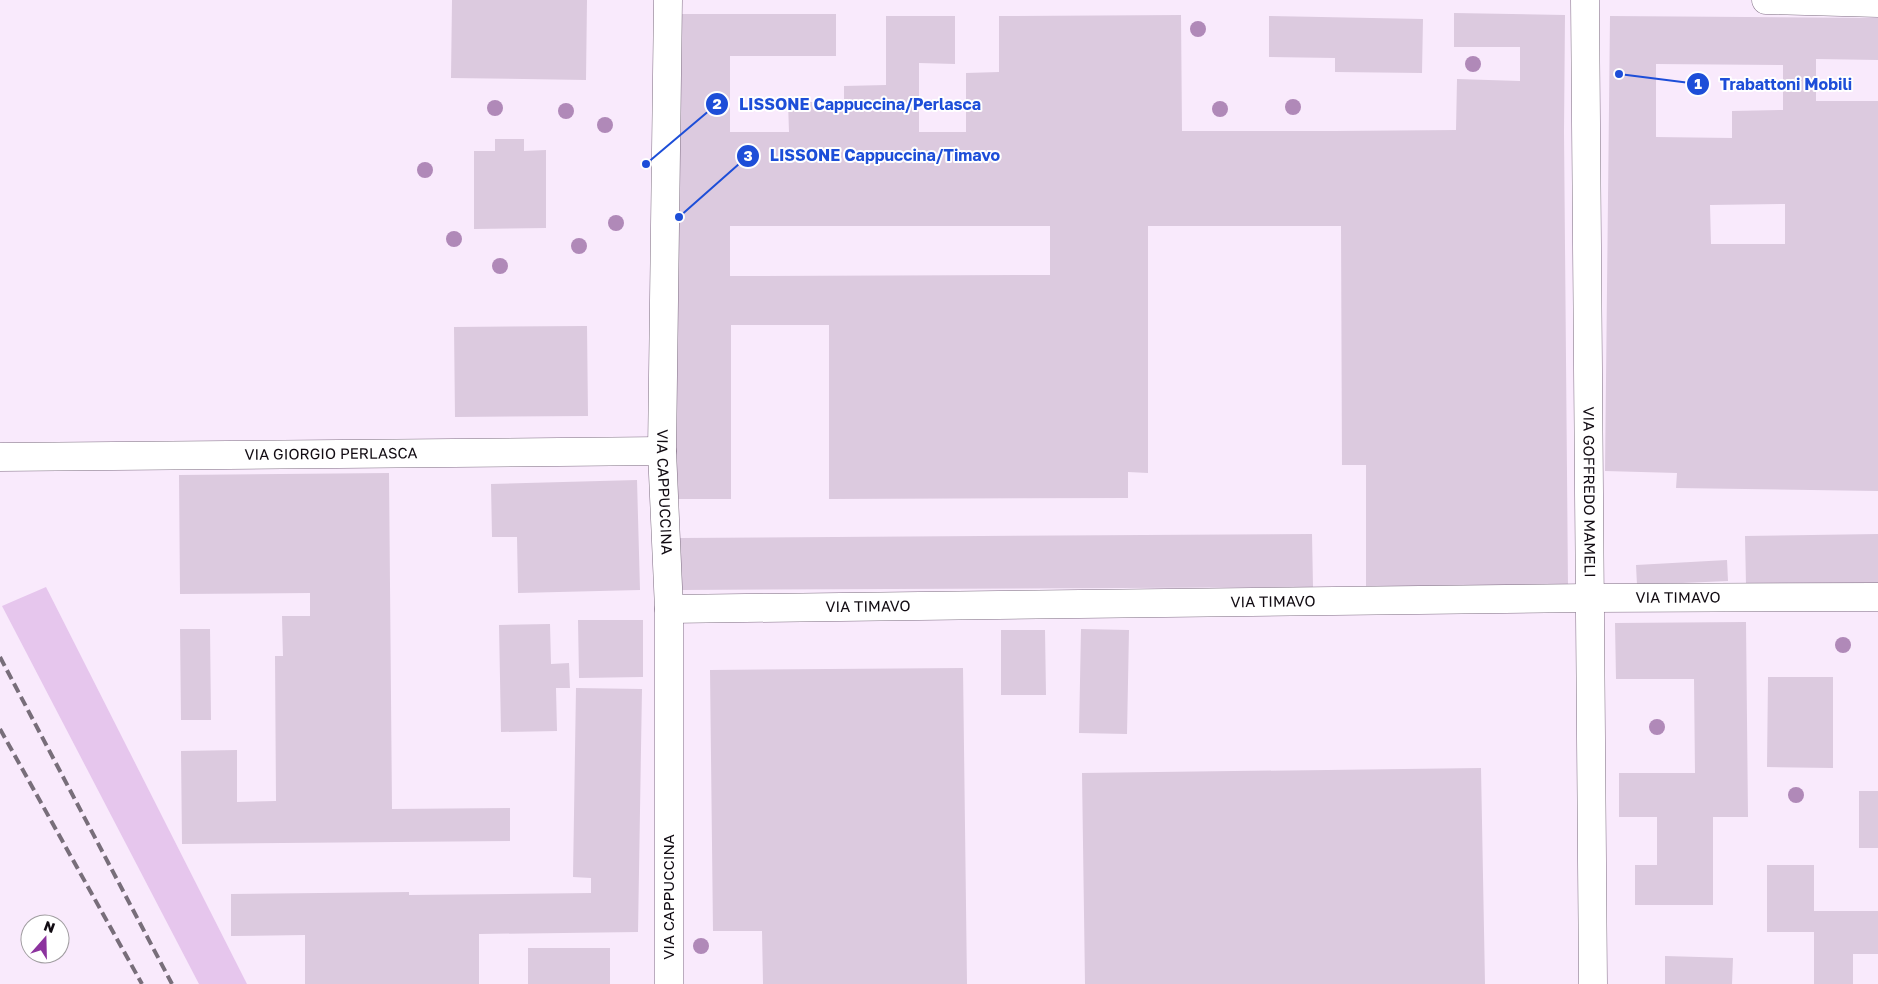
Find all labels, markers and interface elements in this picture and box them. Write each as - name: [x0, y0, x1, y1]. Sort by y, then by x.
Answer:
- callout: Trabattoni Mobili: [1685, 68, 1862, 99]
- text: 1: [1694, 74, 1702, 92]
- text: Trabattoni Mobili: [1720, 74, 1852, 94]
- callout: LISSONE Cappuccina/Perlasca: [704, 89, 991, 120]
- text: 2: [712, 94, 722, 112]
- text: LISSONE Cappuccina/Perlasca: [739, 94, 981, 114]
- callout: LISSONE Cappuccina/Timavo: [735, 140, 1011, 171]
- text: LISSONE Cappuccina/Timavo: [770, 145, 1001, 165]
- text: 3: [743, 146, 753, 164]
- street label: VIA GOFFREDO MAMELI: [1580, 406, 1600, 578]
- street label: VIA CAPPUCCINA: [654, 429, 677, 555]
- street label: VIA GIORGIO PERLASCA: [244, 443, 418, 463]
- street label: VIA TIMAVO: [1635, 588, 1721, 606]
- street label: VIA TIMAVO: [1230, 591, 1316, 610]
- street label: VIA TIMAVO: [825, 596, 911, 615]
- street label: VIA CAPPUCCINA: [659, 834, 677, 960]
- north arrow: [20, 914, 70, 964]
- text: N: [42, 917, 58, 936]

